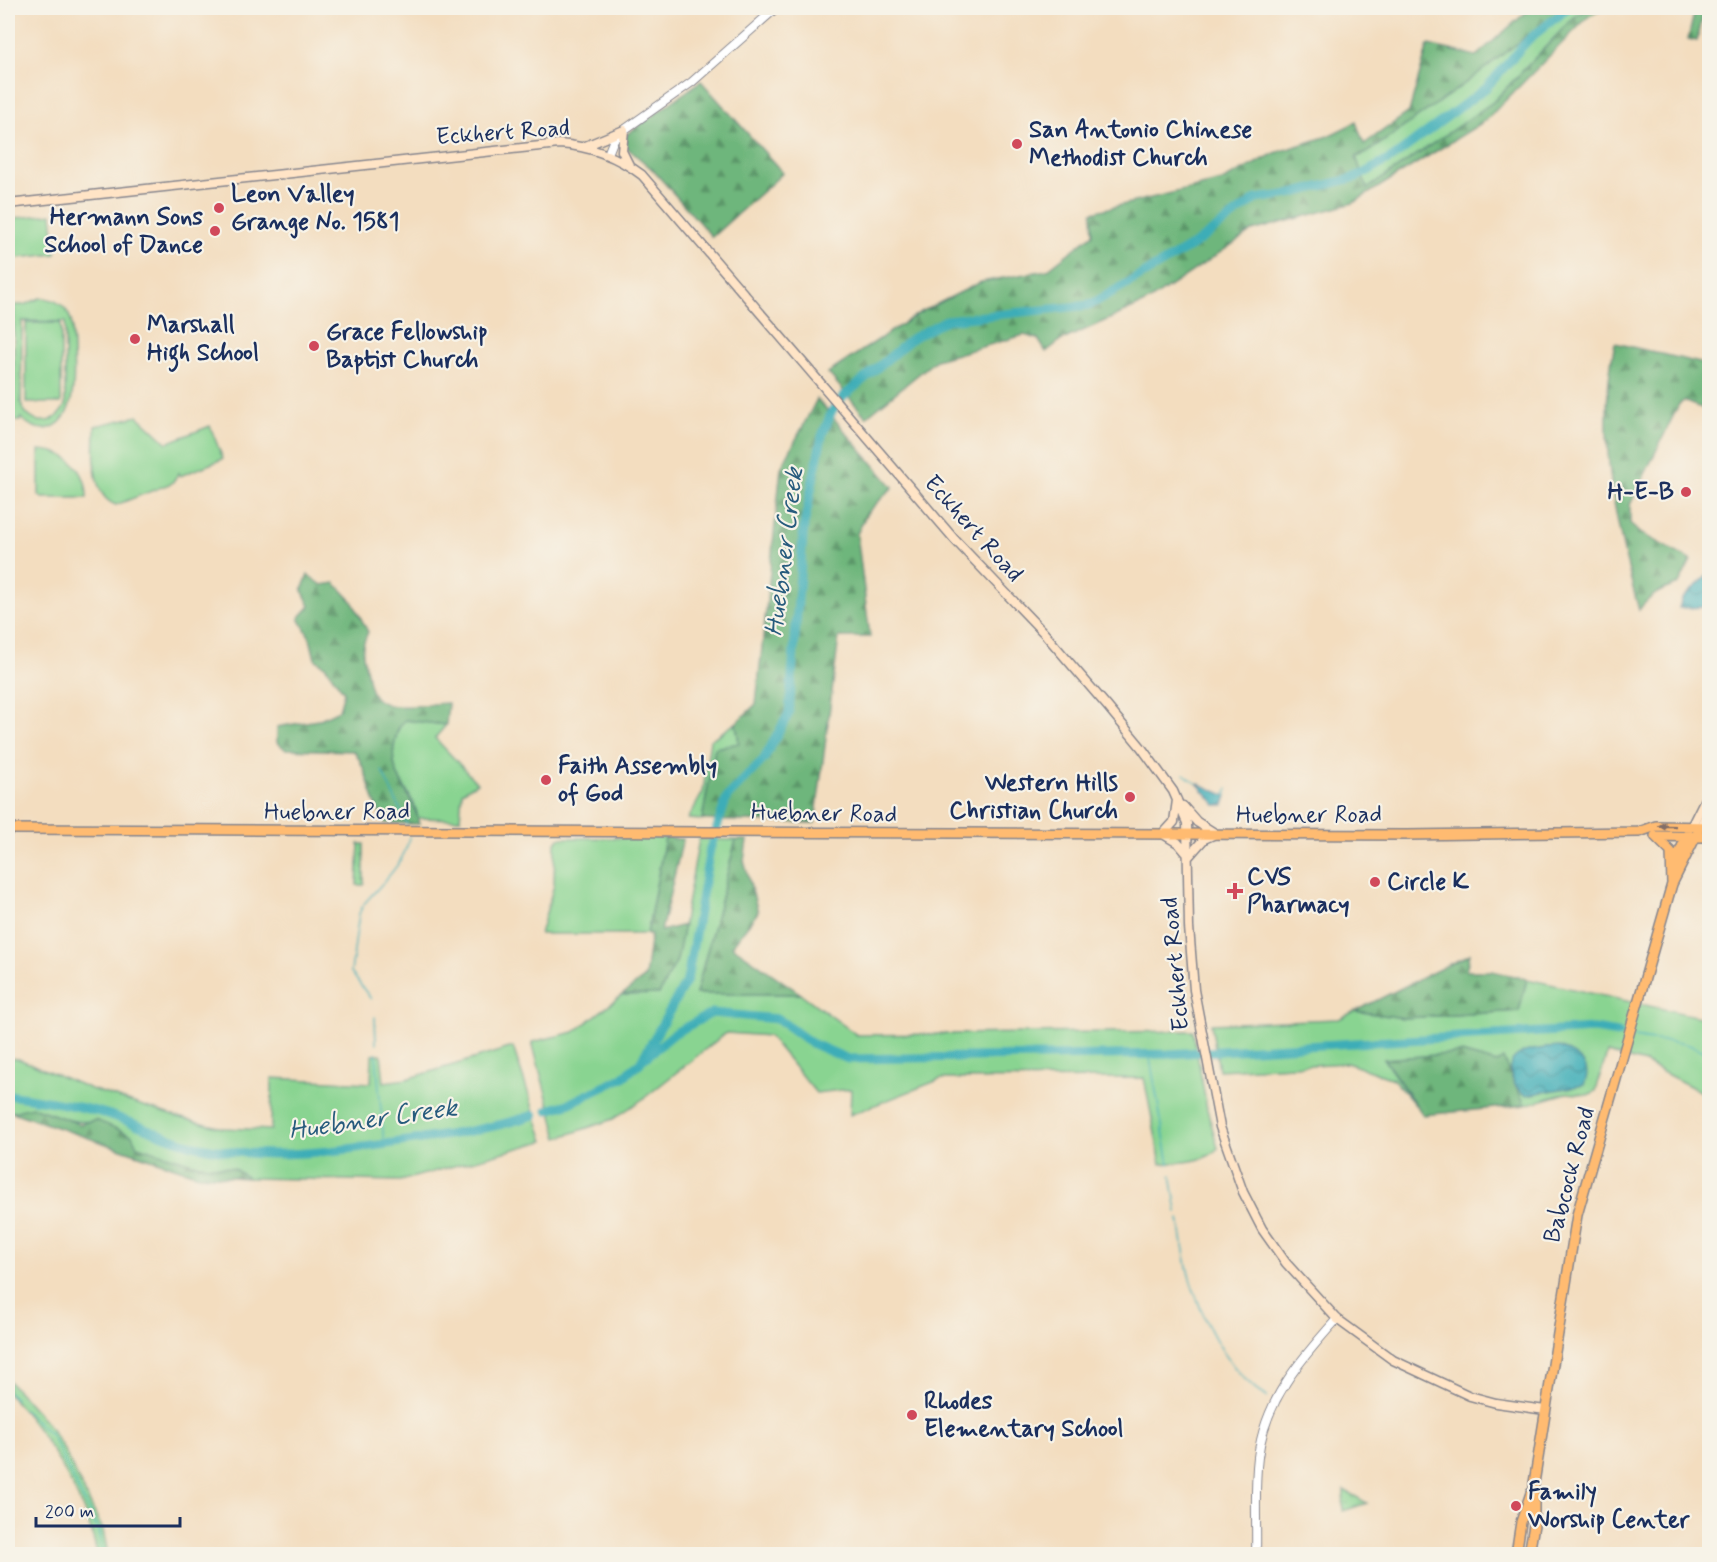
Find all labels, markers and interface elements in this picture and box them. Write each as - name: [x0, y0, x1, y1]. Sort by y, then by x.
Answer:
- street label: Eckhert Road: [435, 113, 571, 153]
- place label: San Antonio Chinese Methodist Church: [1029, 115, 1253, 174]
- marker: San Antonio Chinese Methodist Church: [1010, 137, 1024, 151]
- place label: Leon Valley Grange No. 1581: [231, 179, 399, 239]
- marker: Leon Valley Grange No. 1581: [212, 201, 226, 215]
- place label: Hermann Sons School of Dance: [44, 202, 203, 261]
- marker: Hermann Sons School of Dance: [208, 224, 222, 238]
- place label: Marshall High School: [147, 310, 259, 372]
- place label: Grace Fellowship Baptist Church: [326, 317, 488, 376]
- marker: Marshall High School: [128, 332, 142, 346]
- marker: Grace Fellowship Baptist Church: [307, 339, 321, 353]
- water label: Huebner Creek: [758, 464, 812, 638]
- street label: Eckhert Road: [917, 469, 1029, 589]
- place label: H-E-B: [1608, 477, 1674, 508]
- marker: H-E-B: [1679, 485, 1693, 499]
- place label: Faith Assembly of God: [558, 751, 717, 810]
- place label: Western Hills Christian Church: [949, 768, 1119, 827]
- marker: Faith Assembly of God: [539, 773, 553, 787]
- marker: Western Hills Christian Church: [1123, 790, 1137, 804]
- street label: Huebner Road: [264, 797, 410, 828]
- street label: Huebner Road: [751, 797, 897, 831]
- street label: Huebner Road: [1236, 800, 1382, 831]
- one-way arrow: [1658, 822, 1677, 831]
- place label: CVS Pharmacy: [1247, 862, 1350, 921]
- place label: Circle K: [1387, 867, 1470, 898]
- marker: Circle K: [1368, 875, 1382, 889]
- marker: CVS Pharmacy: [1228, 884, 1242, 898]
- street label: Eckhert Road: [1155, 896, 1197, 1032]
- water label: Huebner Creek: [287, 1091, 461, 1149]
- street label: Babcock Road: [1537, 1104, 1603, 1246]
- place label: Rhodes Elementary School: [924, 1386, 1124, 1445]
- marker: Rhodes Elementary School: [905, 1408, 919, 1422]
- place label: Family Worship Center: [1527, 1477, 1690, 1536]
- scale bar: [36, 1490, 180, 1528]
- marker: Family Worship Center: [1509, 1499, 1523, 1513]
- text: 200 m: [45, 1500, 94, 1524]

